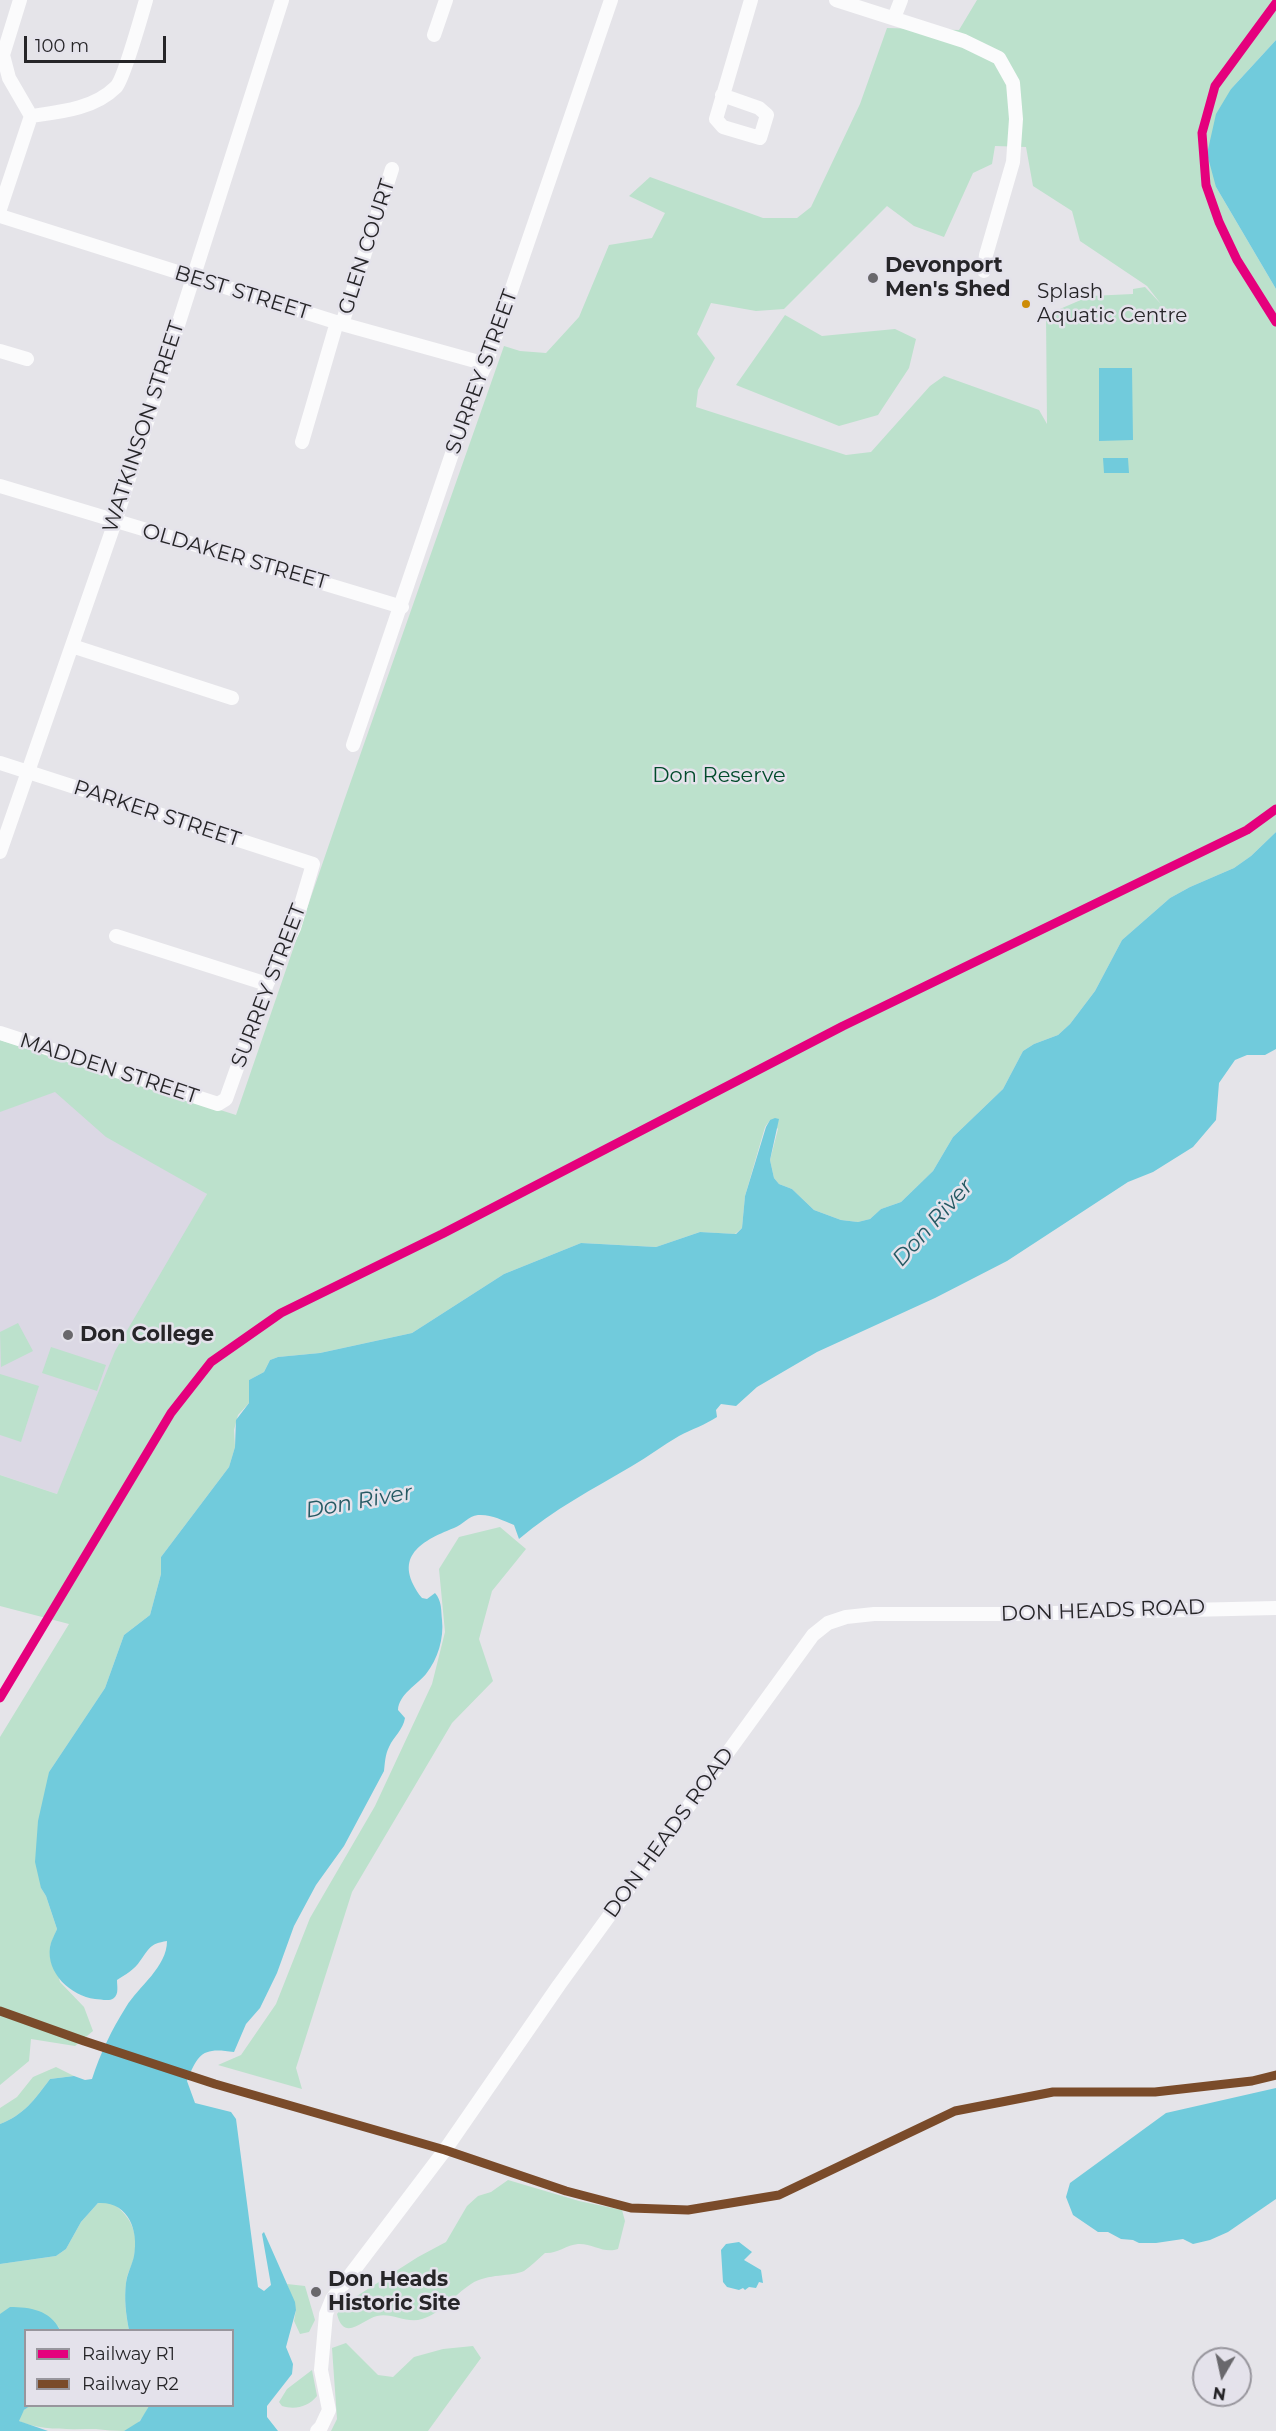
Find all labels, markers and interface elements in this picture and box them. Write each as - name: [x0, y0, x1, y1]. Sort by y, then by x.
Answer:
- scale bar: [27, 24, 170, 62]
- text: 100 m: [35, 35, 89, 57]
- street label: GLEN COURT: [333, 176, 401, 318]
- place label: Devonport Men's Shed: [885, 253, 1011, 303]
- street label: BEST STREET: [171, 260, 313, 326]
- marker: Devonport Men's Shed: [866, 271, 880, 285]
- place label: Splash Aquatic Centre: [1037, 280, 1187, 327]
- street label: SURREY STREET: [441, 287, 523, 457]
- marker: Splash Aquatic Centre: [1020, 298, 1032, 310]
- street label: WATKINSON STREET: [98, 318, 190, 536]
- street label: OLDAKER STREET: [139, 518, 331, 596]
- park label: Don Reserve: [652, 763, 786, 789]
- street label: PARKER STREET: [70, 775, 244, 853]
- street label: SURREY STREET: [226, 901, 312, 1071]
- street label: MADDEN STREET: [16, 1028, 202, 1110]
- water label: Don River: [887, 1174, 979, 1272]
- place label: Don College: [80, 1322, 214, 1348]
- marker: Don College: [61, 1328, 75, 1342]
- water label: Don River: [303, 1480, 415, 1524]
- street label: DON HEADS ROAD: [1000, 1595, 1206, 1627]
- street label: DON HEADS ROAD: [599, 1743, 739, 1923]
- place label: Don Heads Historic Site: [328, 2267, 460, 2317]
- marker: Don Heads Historic Site: [309, 2285, 323, 2299]
- legend: [24, 2329, 234, 2407]
- text: Railway R1: [82, 2343, 175, 2365]
- north arrow: [1192, 2347, 1252, 2407]
- text: Railway R2: [82, 2373, 179, 2395]
- text: N: [1212, 2383, 1227, 2404]

